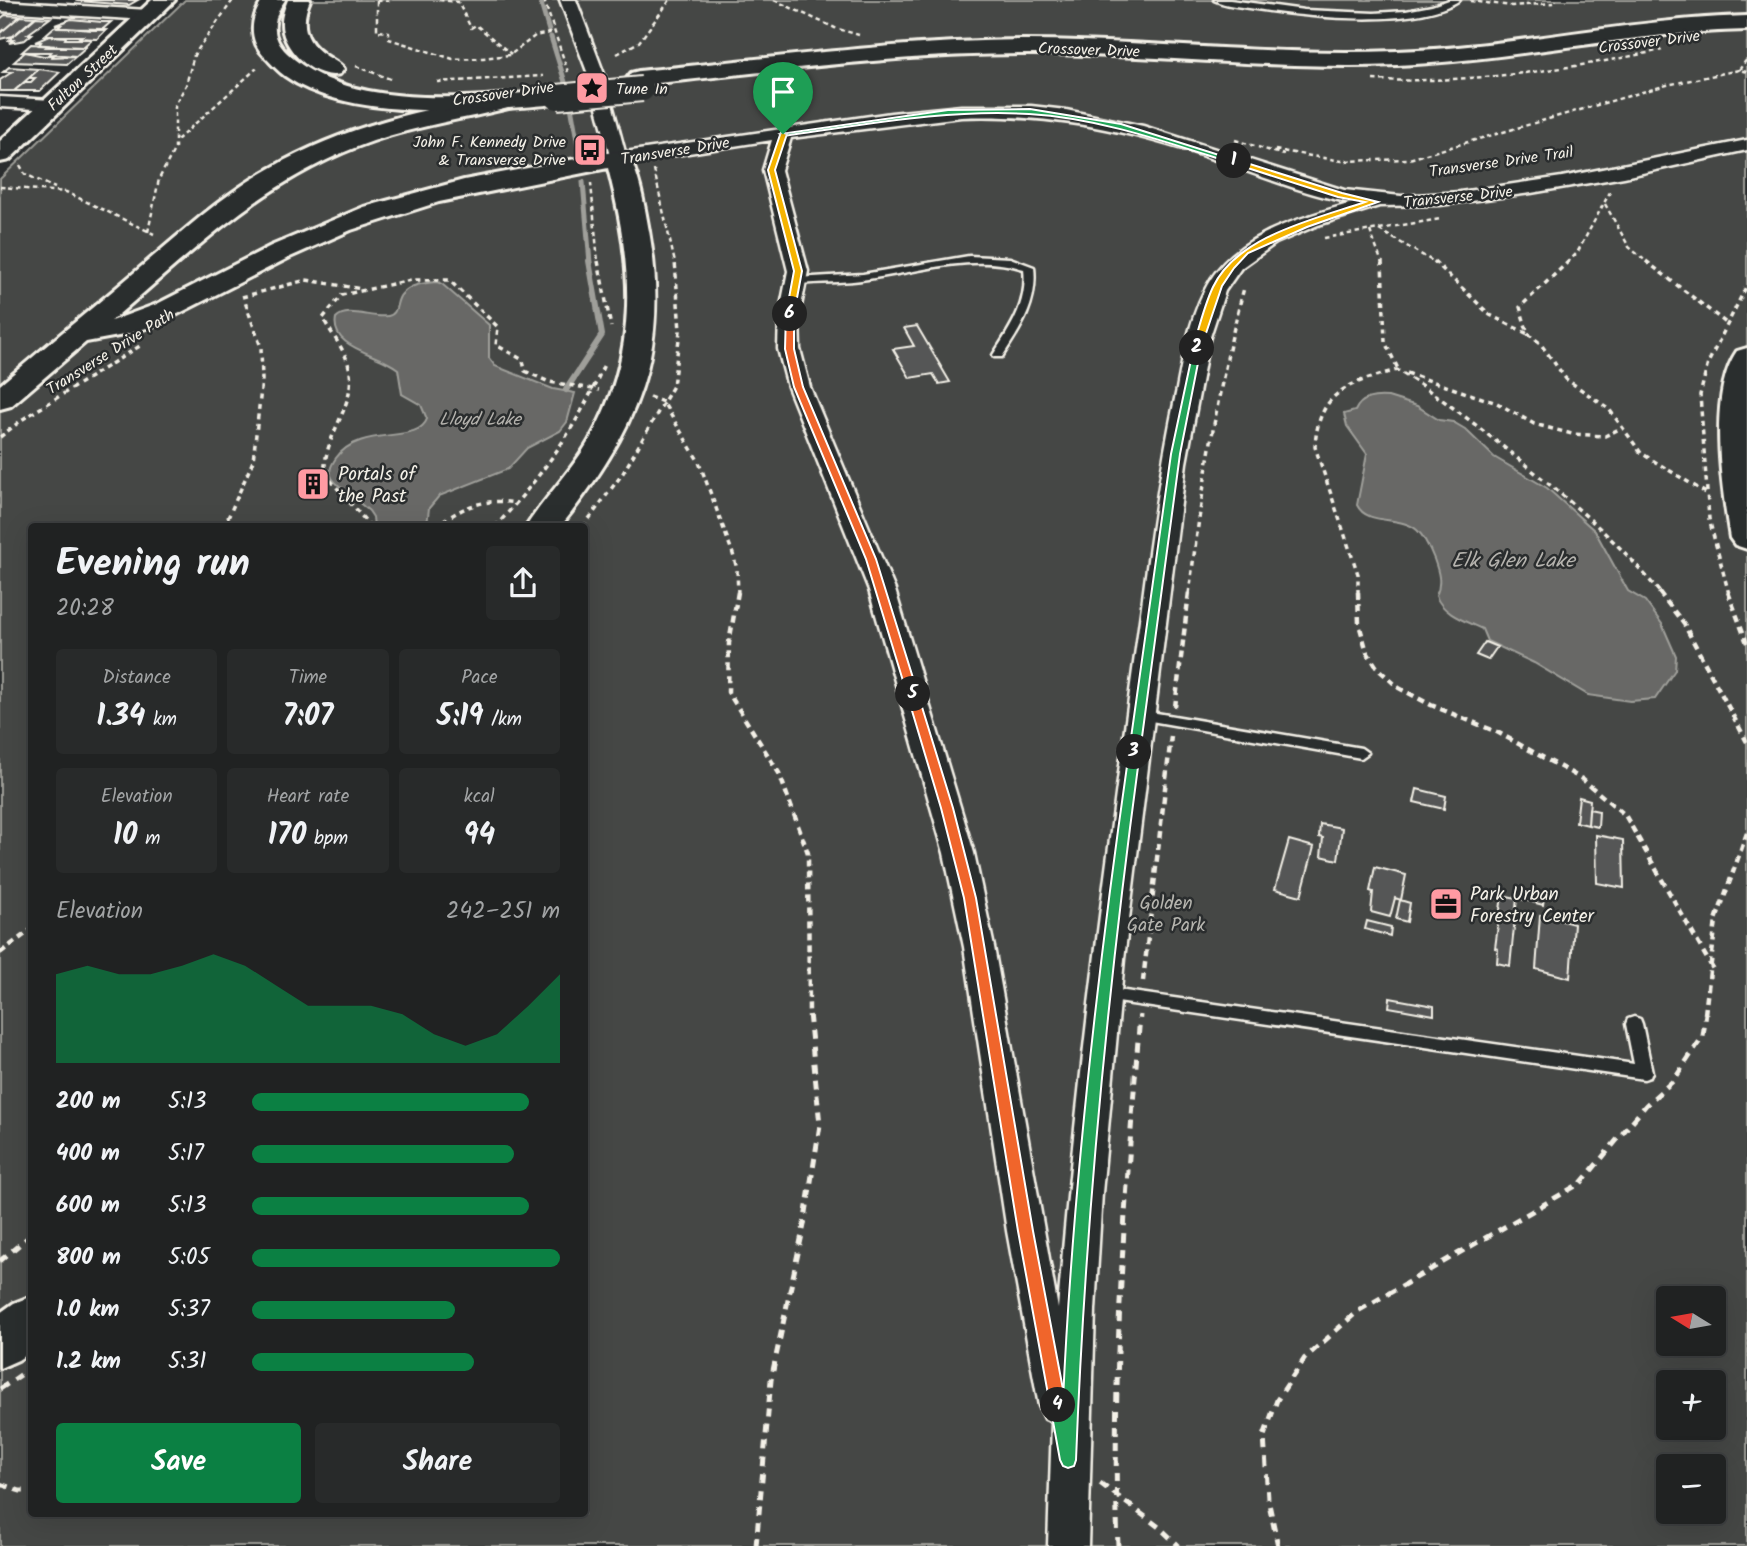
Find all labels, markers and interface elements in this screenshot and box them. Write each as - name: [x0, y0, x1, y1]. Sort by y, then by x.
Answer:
- street label: Crossover Drive: [1597, 24, 1701, 61]
- street label: Crossover Drive: [1038, 36, 1140, 65]
- street label: Fulton Street: [42, 38, 125, 118]
- pin: [753, 62, 813, 134]
- place icon: Tune In: [573, 69, 611, 107]
- icon: arrive: [764, 73, 802, 111]
- street label: Crossover Drive: [451, 75, 555, 114]
- place label: Tune In: [616, 77, 668, 102]
- place label: John F. Kennedy Drive & Transverse Drive: [413, 130, 566, 173]
- bus stop icon: John F. Kennedy Drive & Transverse Drive: [571, 131, 609, 169]
- street label: Transverse Drive: [619, 131, 731, 172]
- street label: Transverse Drive Trail: [1428, 140, 1575, 185]
- pin: 1: [1216, 144, 1252, 178]
- text: 1: [1231, 145, 1236, 175]
- street label: Transverse Drive: [1402, 179, 1514, 216]
- pin: 6: [772, 296, 808, 332]
- text: 6: [784, 298, 795, 328]
- street label: Transverse Drive Path: [42, 303, 180, 402]
- pin: 2: [1180, 330, 1214, 366]
- text: 2: [1191, 332, 1202, 362]
- water label: Lloyd Lake: [439, 406, 523, 435]
- place label: Portals of the Past: [338, 460, 417, 512]
- building icon: Portals of the Past: [294, 465, 332, 503]
- text: Evening run: [56, 535, 250, 595]
- water label: Elk Glen Lake: [1451, 545, 1577, 578]
- button: share: [486, 546, 560, 620]
- text: 20:28: [56, 591, 114, 627]
- text: Distance: [103, 663, 171, 693]
- text: Time: [289, 663, 327, 693]
- text: Pace: [461, 663, 497, 693]
- pin: 5: [895, 676, 930, 712]
- text: 5: [908, 678, 917, 708]
- text: 1.34: [96, 693, 145, 741]
- text: 7:07: [282, 693, 334, 741]
- text: 5:19: [437, 693, 484, 741]
- text: km: [145, 705, 177, 735]
- text: /km: [484, 705, 522, 735]
- pin: 3: [1116, 734, 1152, 770]
- text: 3: [1128, 736, 1139, 766]
- text: Elevation: [101, 782, 173, 812]
- text: Heart rate: [267, 782, 349, 812]
- text: kcal: [464, 782, 495, 812]
- text: 10: [113, 812, 138, 860]
- text: 170: [268, 812, 306, 860]
- text: 94: [464, 812, 495, 860]
- text: m: [138, 824, 160, 854]
- text: bpm: [306, 824, 348, 854]
- place label: Park Urban Forestry Center: [1470, 880, 1596, 932]
- office icon: Park Urban Forestry Center: [1427, 885, 1465, 923]
- park label: Golden Gate Park: [1127, 889, 1205, 941]
- text: Elevation: [56, 894, 143, 930]
- text: 242–251 m: [446, 894, 560, 930]
- text: 200 m: [56, 1084, 121, 1120]
- text: 5:13: [168, 1084, 206, 1120]
- text: 400 m: [56, 1136, 120, 1172]
- text: 5:17: [168, 1136, 204, 1172]
- text: 600 m: [56, 1188, 120, 1224]
- text: 5:13: [168, 1188, 206, 1224]
- text: 800 m: [56, 1240, 121, 1276]
- text: 5:05: [168, 1240, 210, 1276]
- north arrow: [1656, 1286, 1726, 1356]
- map controls: [1656, 1286, 1726, 1524]
- text: 1.0 km: [56, 1292, 119, 1328]
- text: 5:37: [168, 1292, 210, 1328]
- text: 1.2 km: [56, 1344, 121, 1380]
- text: 5:31: [168, 1344, 206, 1380]
- button: +: [1656, 1370, 1726, 1440]
- pin: 4: [1040, 1388, 1076, 1422]
- text: 4: [1052, 1389, 1063, 1419]
- button: Save: [56, 1423, 301, 1503]
- button: Share: [315, 1423, 560, 1503]
- button: −: [1656, 1454, 1726, 1524]

